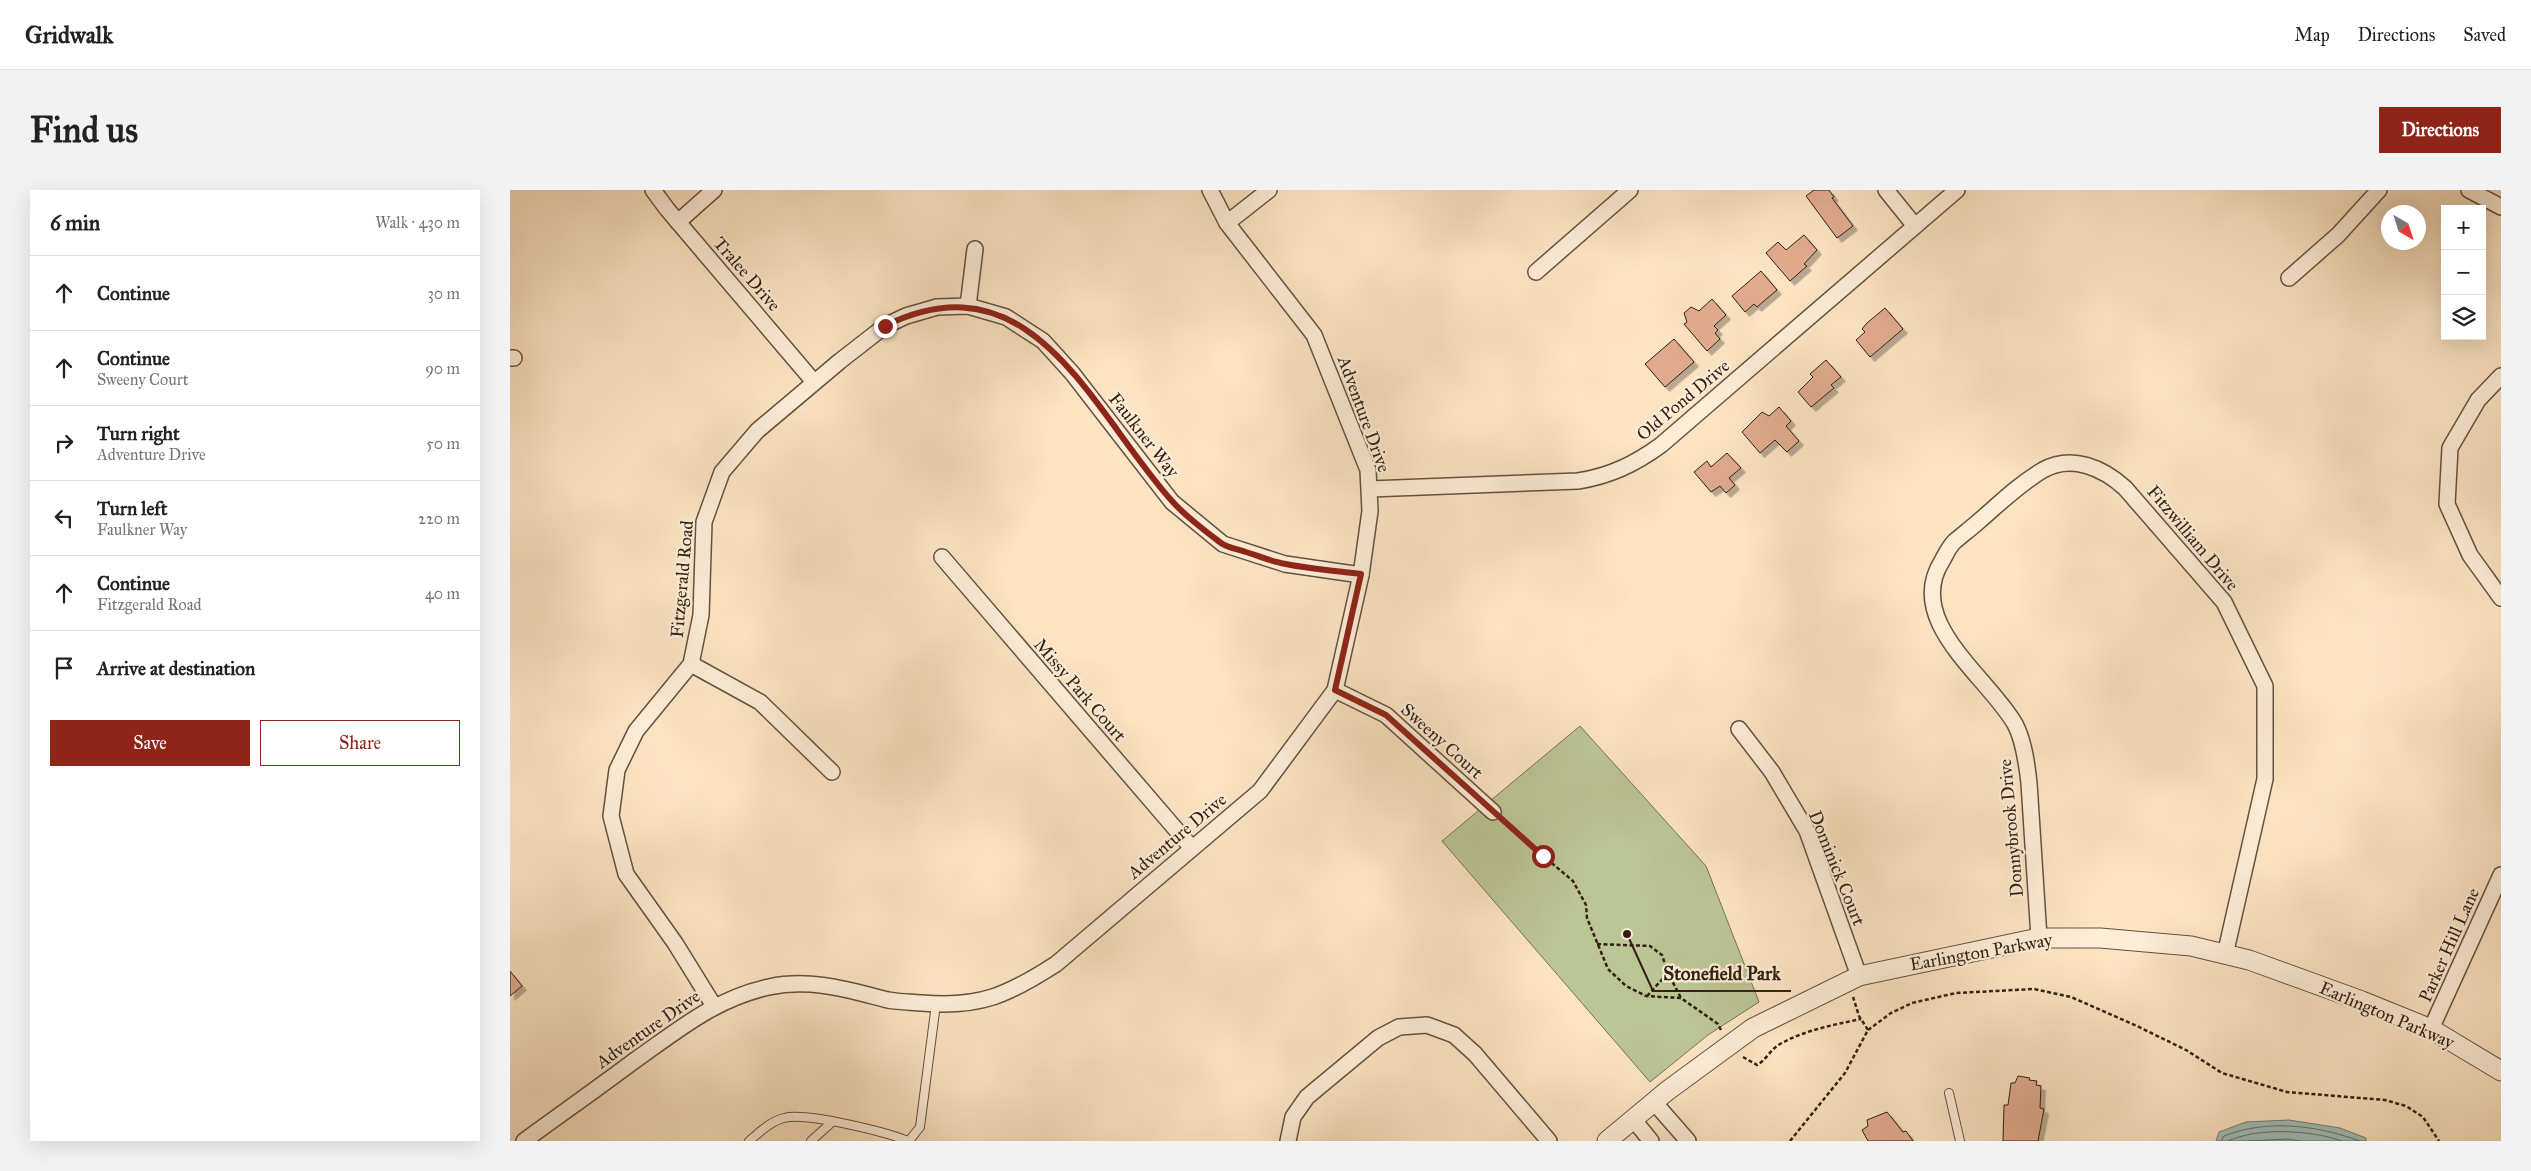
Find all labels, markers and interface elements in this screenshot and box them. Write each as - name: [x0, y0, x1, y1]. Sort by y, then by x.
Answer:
- text: Gridwalk: [25, 20, 113, 50]
- text: Map: [2294, 24, 2330, 46]
- text: Directions: [2358, 24, 2435, 46]
- text: Saved: [2463, 24, 2506, 46]
- button: Directions: [2379, 107, 2501, 153]
- text: Find us: [30, 109, 138, 152]
- north arrow: [2381, 205, 2426, 250]
- map controls: [2441, 205, 2486, 340]
- button: +: [2441, 205, 2486, 250]
- text: 6 min: [50, 210, 100, 236]
- text: Walk · 430 m: [375, 213, 460, 232]
- street label: Tralee Drive: [709, 232, 785, 316]
- button: −: [2441, 250, 2486, 295]
- icon: ahead: [50, 279, 78, 307]
- text: Continue: [97, 282, 170, 305]
- text: 30 m: [427, 284, 460, 303]
- button: layers: [2441, 295, 2486, 340]
- route end: [874, 315, 897, 338]
- text: Continue: [97, 347, 170, 370]
- street label: Adventure Drive: [1332, 352, 1395, 475]
- icon: ahead: [50, 354, 78, 382]
- street label: Old Pond Drive: [1632, 355, 1734, 445]
- text: 90 m: [425, 359, 460, 378]
- text: Sweeny Court: [97, 370, 188, 389]
- street label: Faulkner Way: [1104, 388, 1184, 482]
- text: Turn right: [97, 422, 180, 445]
- icon: right: [50, 429, 78, 457]
- text: 50 m: [426, 434, 460, 453]
- text: Adventure Drive: [97, 445, 206, 464]
- street label: Fitzwilliam Drive: [2142, 481, 2244, 595]
- text: Turn left: [97, 497, 167, 520]
- icon: left: [50, 504, 78, 532]
- text: 220 m: [418, 509, 460, 528]
- street label: Fitzgerald Road: [666, 519, 699, 639]
- text: Faulkner Way: [97, 520, 187, 539]
- text: Continue: [97, 572, 170, 595]
- icon: ahead: [50, 579, 78, 607]
- text: 40 m: [425, 584, 460, 603]
- text: Fitzgerald Road: [97, 595, 202, 614]
- street label: Missy Park Court: [1029, 634, 1131, 747]
- icon: arrive: [50, 654, 78, 682]
- text: Arrive at destination: [97, 657, 255, 680]
- street label: Sweeny Court: [1396, 698, 1488, 784]
- button: Save: [50, 720, 250, 766]
- button: Share: [260, 720, 460, 766]
- street label: Donnybrook Drive: [1994, 758, 2028, 898]
- street label: Adventure Drive: [1122, 788, 1231, 884]
- street label: Dominick Court: [1804, 807, 1870, 929]
- route start: [1532, 845, 1555, 868]
- street label: Parker Hill Lane: [2414, 884, 2484, 1006]
- street label: Earlington Parkway: [1908, 929, 2055, 976]
- callout: Stonefield Park: [1653, 957, 1791, 991]
- text: Stonefield Park: [1663, 962, 1782, 985]
- street label: Earlington Parkway: [2316, 977, 2458, 1054]
- street label: Adventure Drive: [591, 985, 704, 1074]

